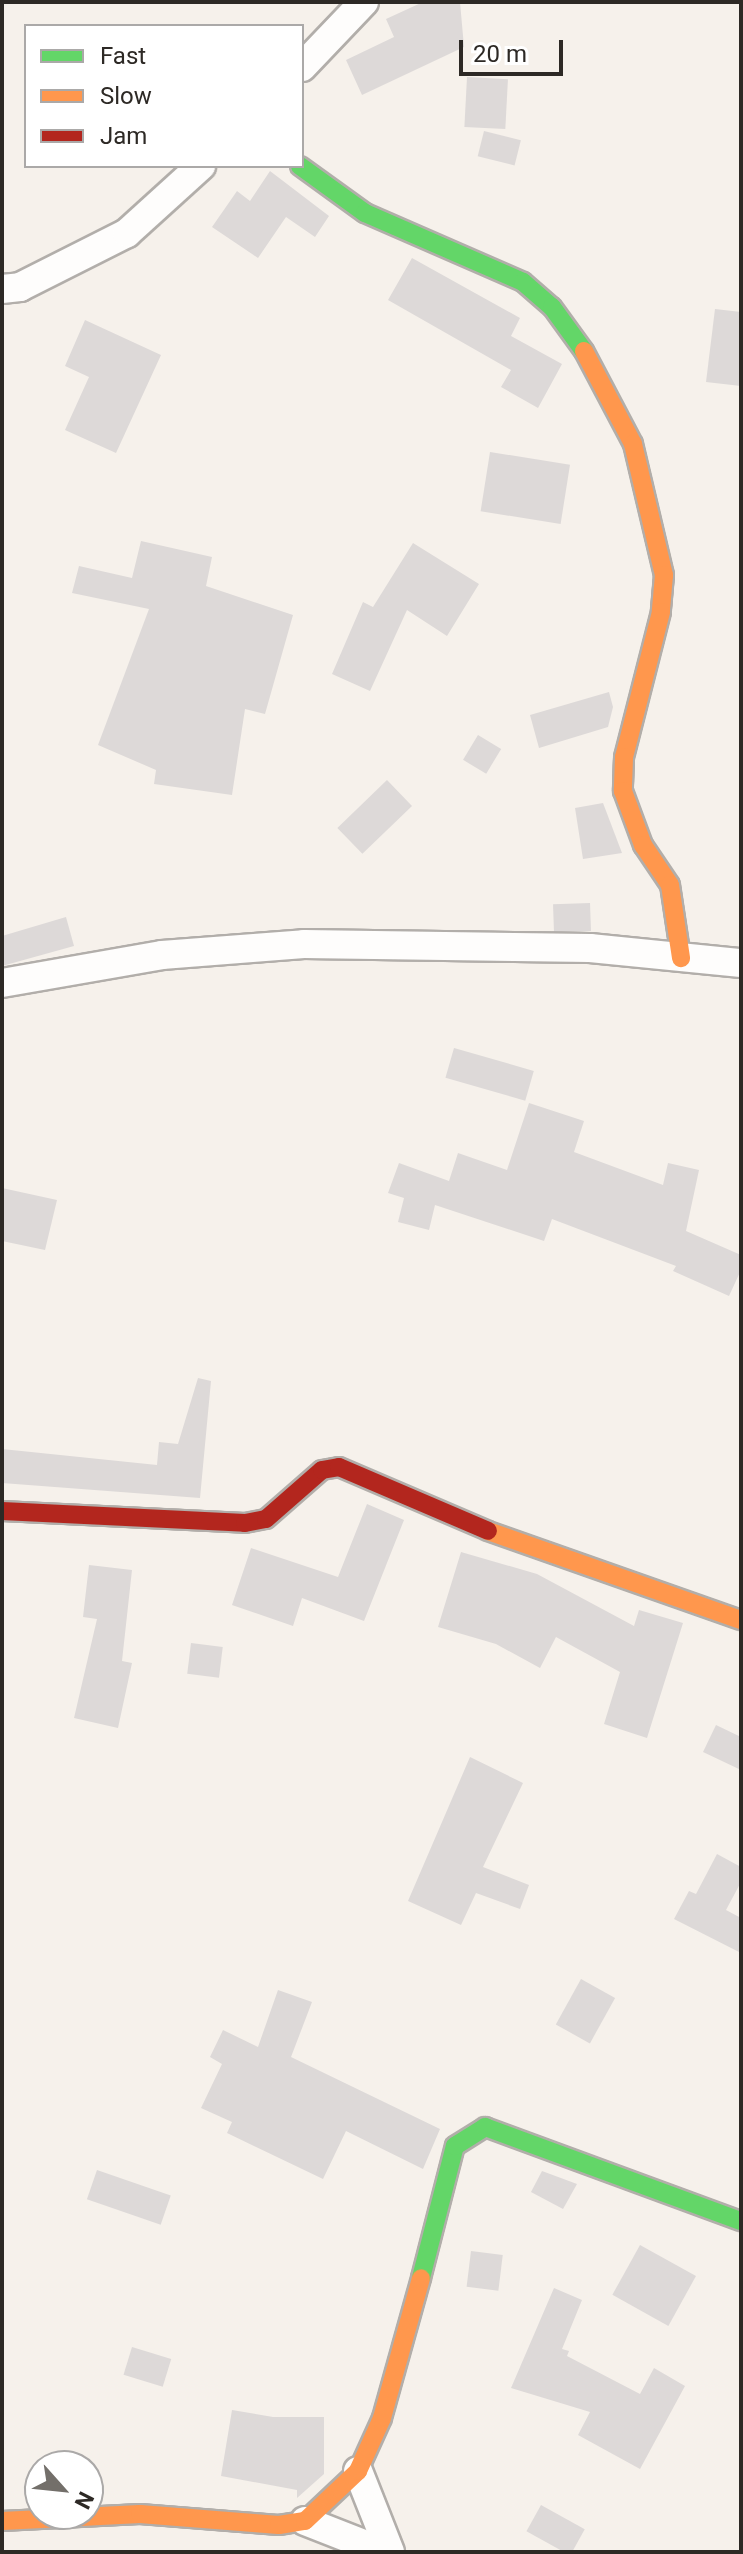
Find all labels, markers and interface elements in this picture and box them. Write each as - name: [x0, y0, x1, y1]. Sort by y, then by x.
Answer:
- legend: [24, 24, 304, 168]
- scale bar: [463, 24, 567, 74]
- text: 20 m: [473, 40, 527, 68]
- text: Fast: [100, 42, 146, 70]
- text: Slow: [100, 82, 152, 110]
- text: Jam: [100, 122, 147, 150]
- north arrow: [24, 2450, 104, 2530]
- text: N: [69, 2488, 99, 2513]

